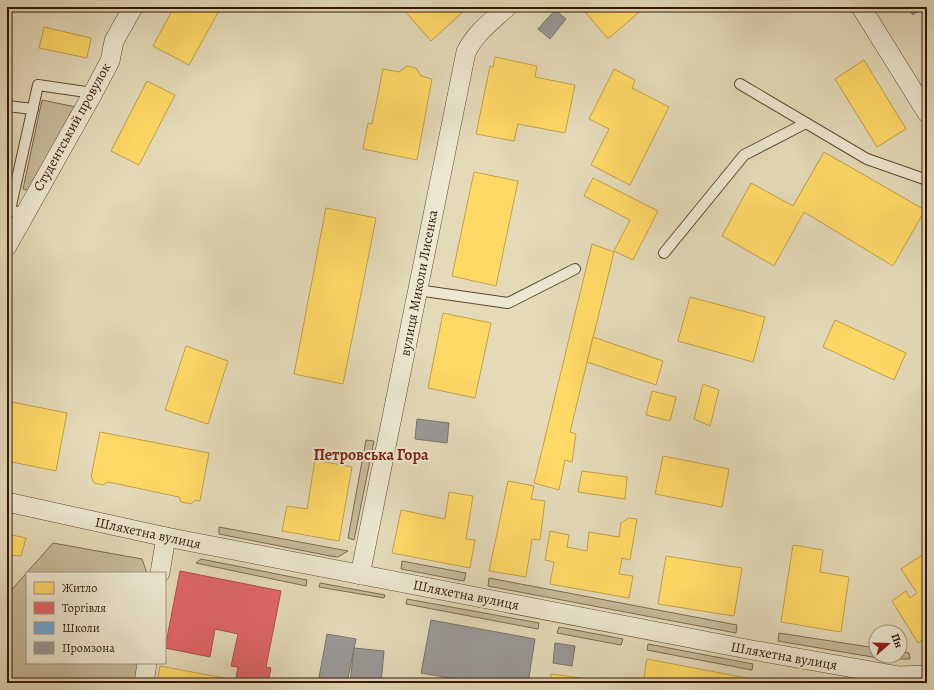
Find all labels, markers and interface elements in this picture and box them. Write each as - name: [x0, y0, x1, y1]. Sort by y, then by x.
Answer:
- street label: Студентський провулок: [29, 59, 115, 195]
- street label: вулиця Миколи Лисенка: [396, 208, 443, 358]
- district label: Петровська Гора: [313, 444, 429, 466]
- street label: Шляхетна вулиця: [93, 512, 203, 554]
- legend: [26, 572, 166, 664]
- street label: Шляхетна вулиця: [411, 575, 521, 615]
- text: Житло: [62, 580, 97, 596]
- text: Торгівля: [62, 600, 106, 616]
- text: Школи: [62, 620, 100, 636]
- north arrow: [868, 624, 908, 664]
- text: Пн: [887, 631, 907, 651]
- street label: Шляхетна вулиця: [729, 637, 839, 675]
- text: Промзона: [62, 640, 115, 656]

